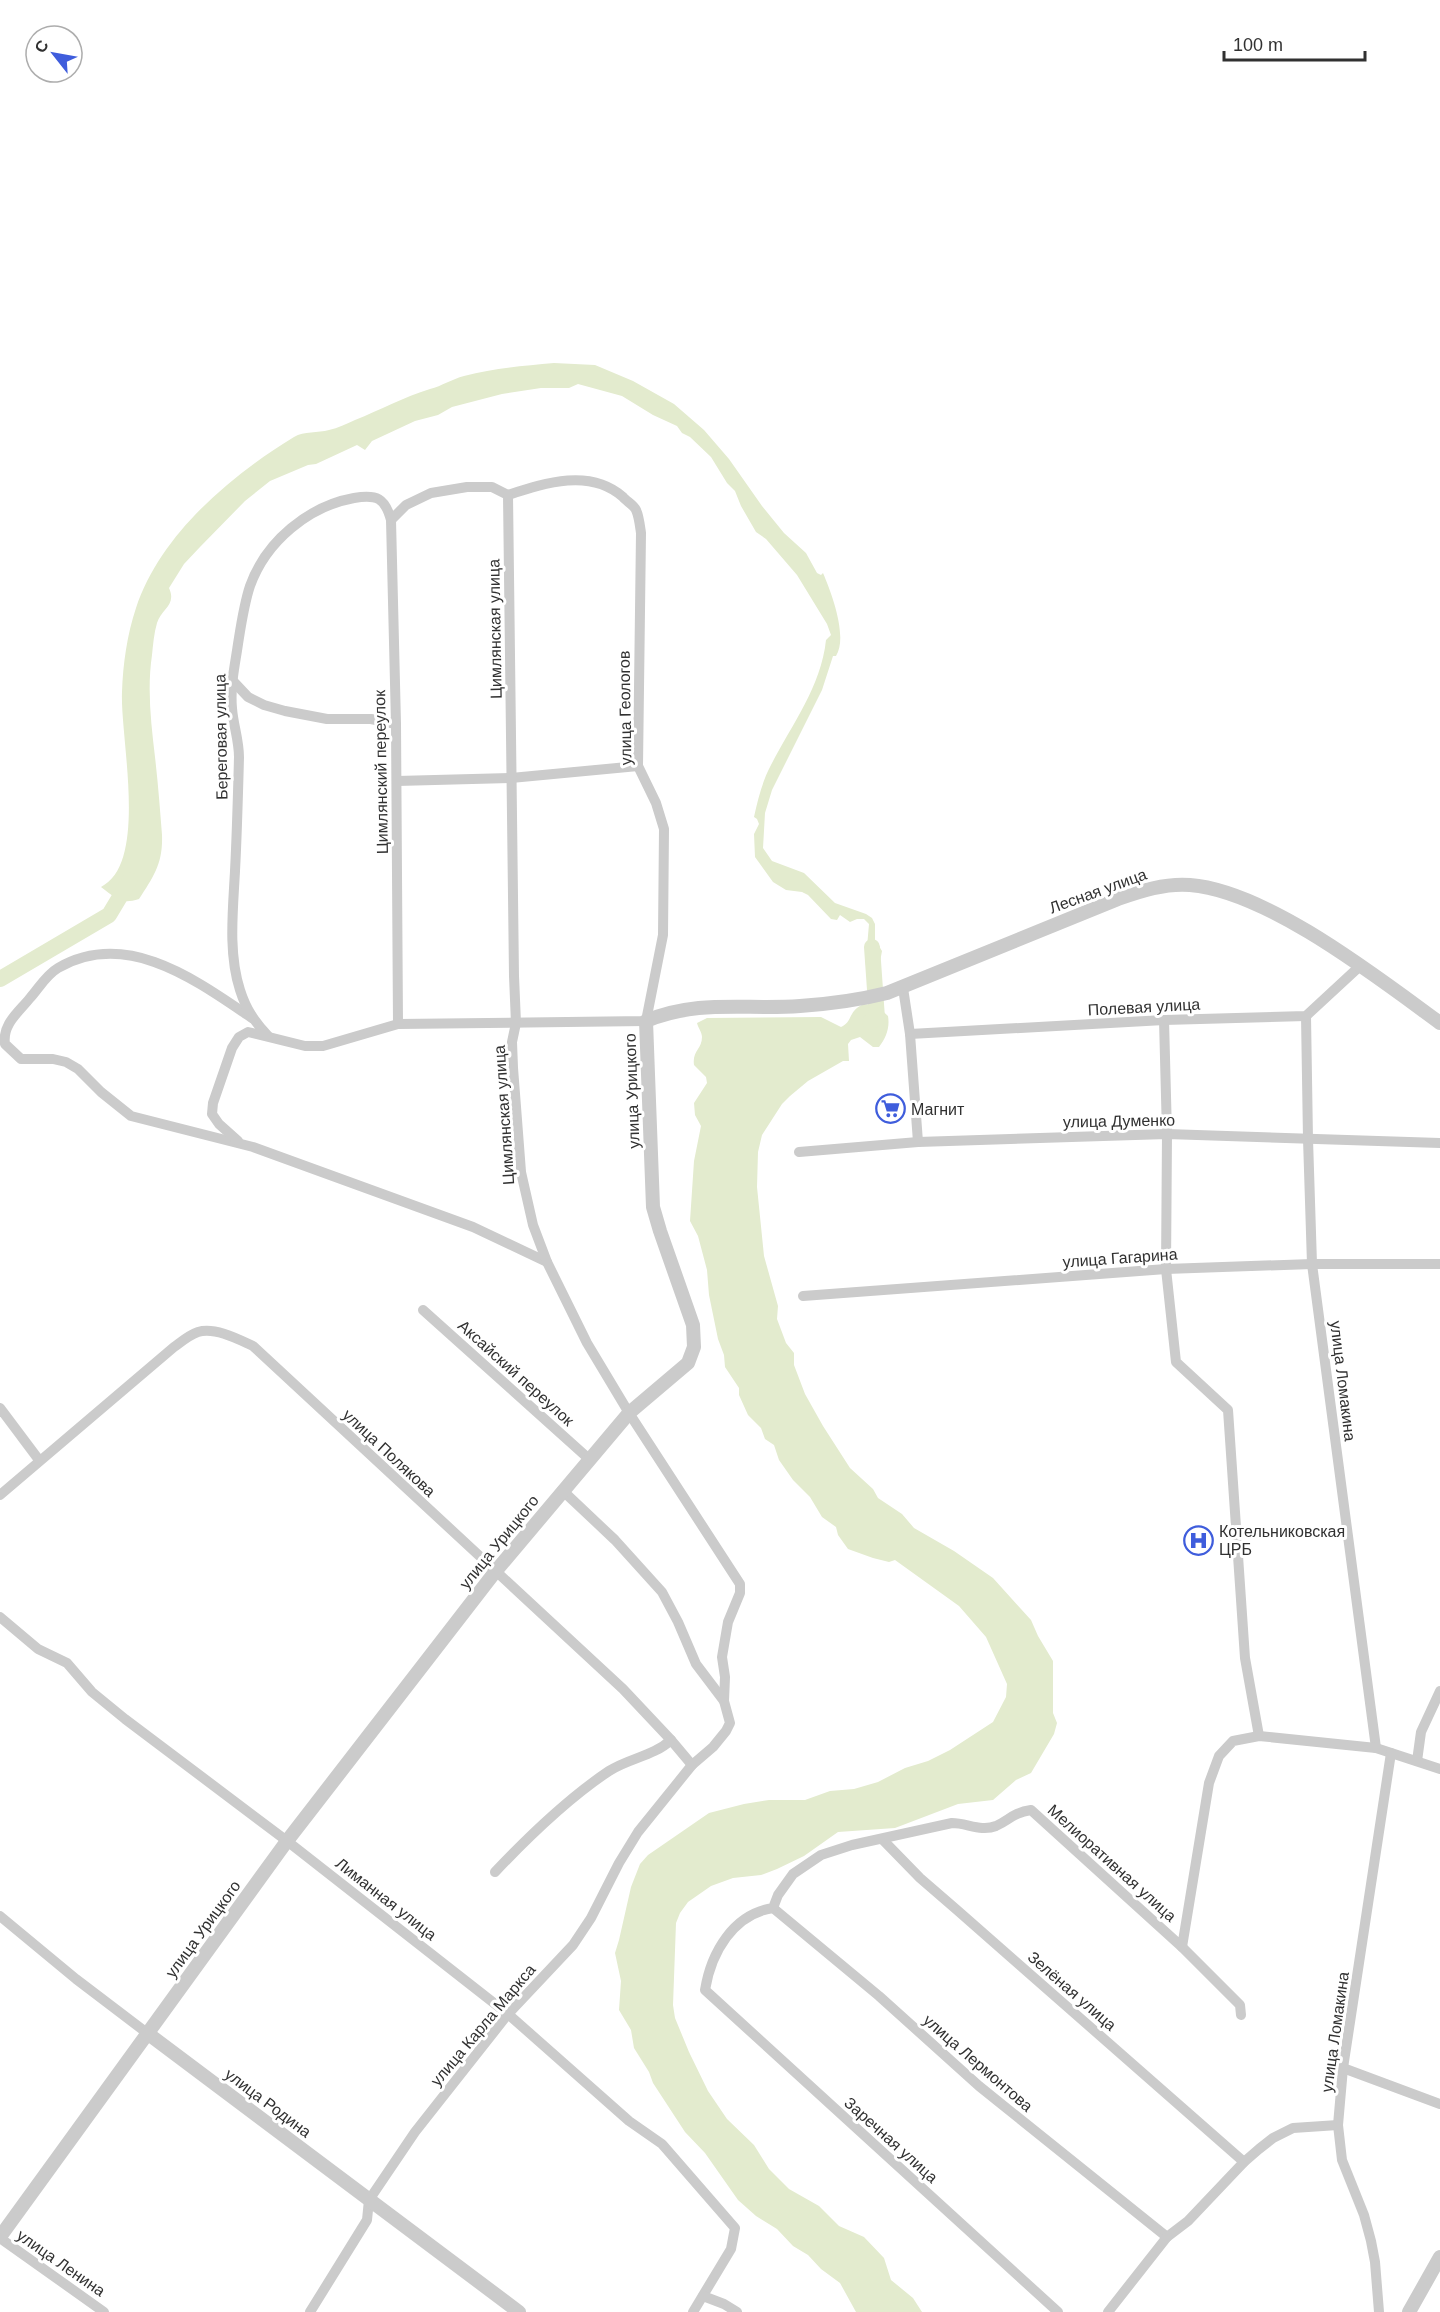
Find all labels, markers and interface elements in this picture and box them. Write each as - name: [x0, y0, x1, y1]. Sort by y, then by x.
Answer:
- north arrow: [24, 24, 84, 84]
- scale bar: [1224, 24, 1365, 62]
- text: 100 m: [1233, 35, 1283, 55]
- text: С: [31, 37, 52, 56]
- street label: Цимлянская улица: [485, 559, 505, 699]
- street label: улица Геологов: [615, 650, 635, 766]
- street label: Береговая улица: [211, 674, 231, 800]
- street label: Цимлянский переулок: [371, 689, 391, 854]
- street label: Лесная улица: [1047, 865, 1149, 916]
- street label: Полевая улица: [1087, 996, 1201, 1018]
- street label: улица Урицкого: [621, 1033, 643, 1149]
- street label: Цимлянская улица: [491, 1044, 517, 1185]
- supermarket icon: Магнит: [874, 1093, 906, 1125]
- place label: Магнит: [911, 1101, 965, 1118]
- street label: улица Думенко: [1063, 1112, 1175, 1130]
- street label: улица Гагарина: [1062, 1246, 1178, 1270]
- street label: Аксайский переулок: [455, 1317, 578, 1430]
- street label: улица Ломакина: [1327, 1320, 1359, 1442]
- street label: улица Полякова: [339, 1406, 439, 1500]
- street label: улица Урицкого: [456, 1492, 542, 1592]
- place label: Котельниковская ЦРБ: [1219, 1523, 1345, 1558]
- hospital icon: Котельниковская ЦРБ: [1182, 1524, 1214, 1556]
- street label: Мелиоративная улица: [1045, 1801, 1179, 1925]
- street label: Лиманная улица: [332, 1854, 440, 1944]
- street label: улица Урицкого: [162, 1877, 244, 1981]
- street label: Зелёная улица: [1025, 1948, 1120, 2034]
- street label: улица Карла Маркса: [427, 1961, 539, 2089]
- street label: улица Ломакина: [1318, 1971, 1352, 2093]
- street label: улица Лермонтова: [920, 2011, 1036, 2115]
- street label: улица Родина: [222, 2065, 314, 2141]
- street label: Заречная улица: [841, 2094, 941, 2186]
- street label: улица Ленина: [14, 2226, 108, 2300]

